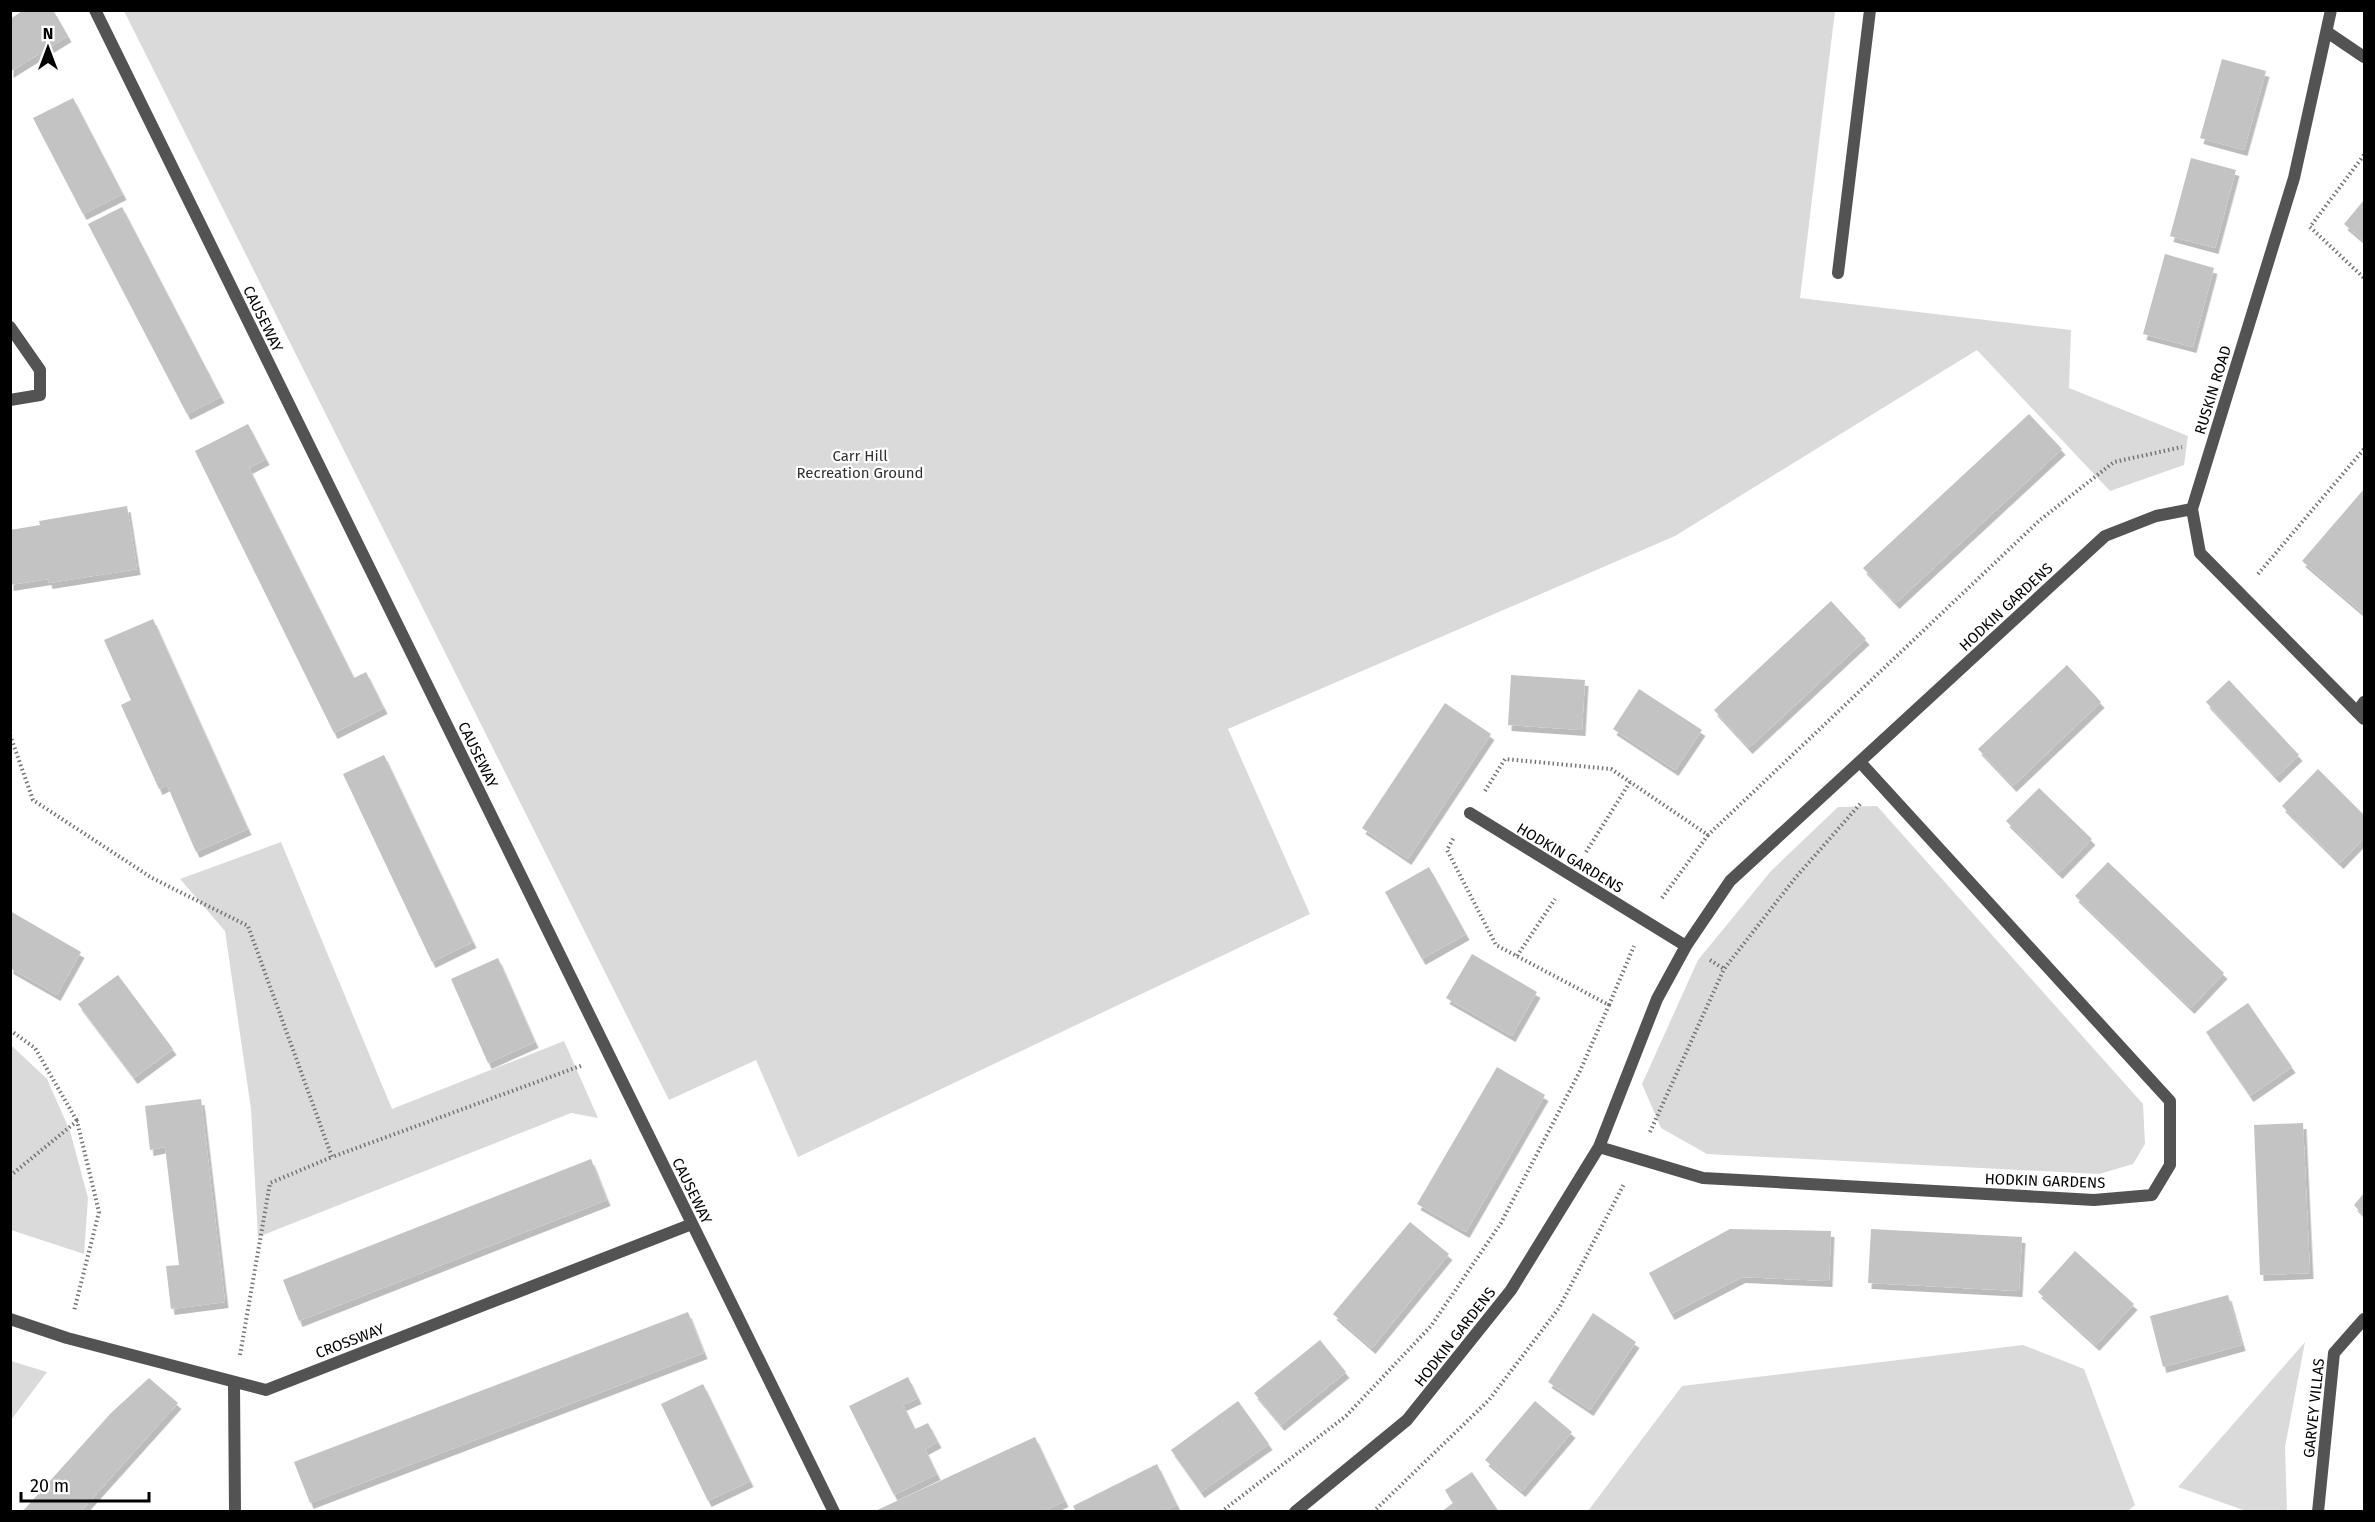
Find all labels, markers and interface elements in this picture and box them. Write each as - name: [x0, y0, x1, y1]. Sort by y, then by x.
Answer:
- north arrow: [18, 18, 78, 78]
- text: N: [43, 24, 53, 43]
- street label: CAUSEWAY: [239, 283, 287, 356]
- street label: RUSKIN ROAD: [2191, 343, 2235, 437]
- park label: Carr Hill Recreation Ground: [797, 447, 923, 482]
- street label: HODKIN GARDENS: [1956, 559, 2056, 655]
- street label: CAUSEWAY: [454, 719, 502, 792]
- street label: HODKIN GARDENS: [1514, 819, 1626, 897]
- street label: CAUSEWAY: [668, 1155, 716, 1228]
- street label: HODKIN GARDENS: [1984, 1170, 2106, 1192]
- street label: HODKIN GARDENS: [1411, 1284, 1499, 1390]
- street label: CROSSWAY: [313, 1319, 388, 1362]
- street label: GARVEY VILLAS: [2300, 1357, 2328, 1459]
- scale bar: [21, 1465, 148, 1503]
- text: 20 m: [30, 1475, 69, 1497]

